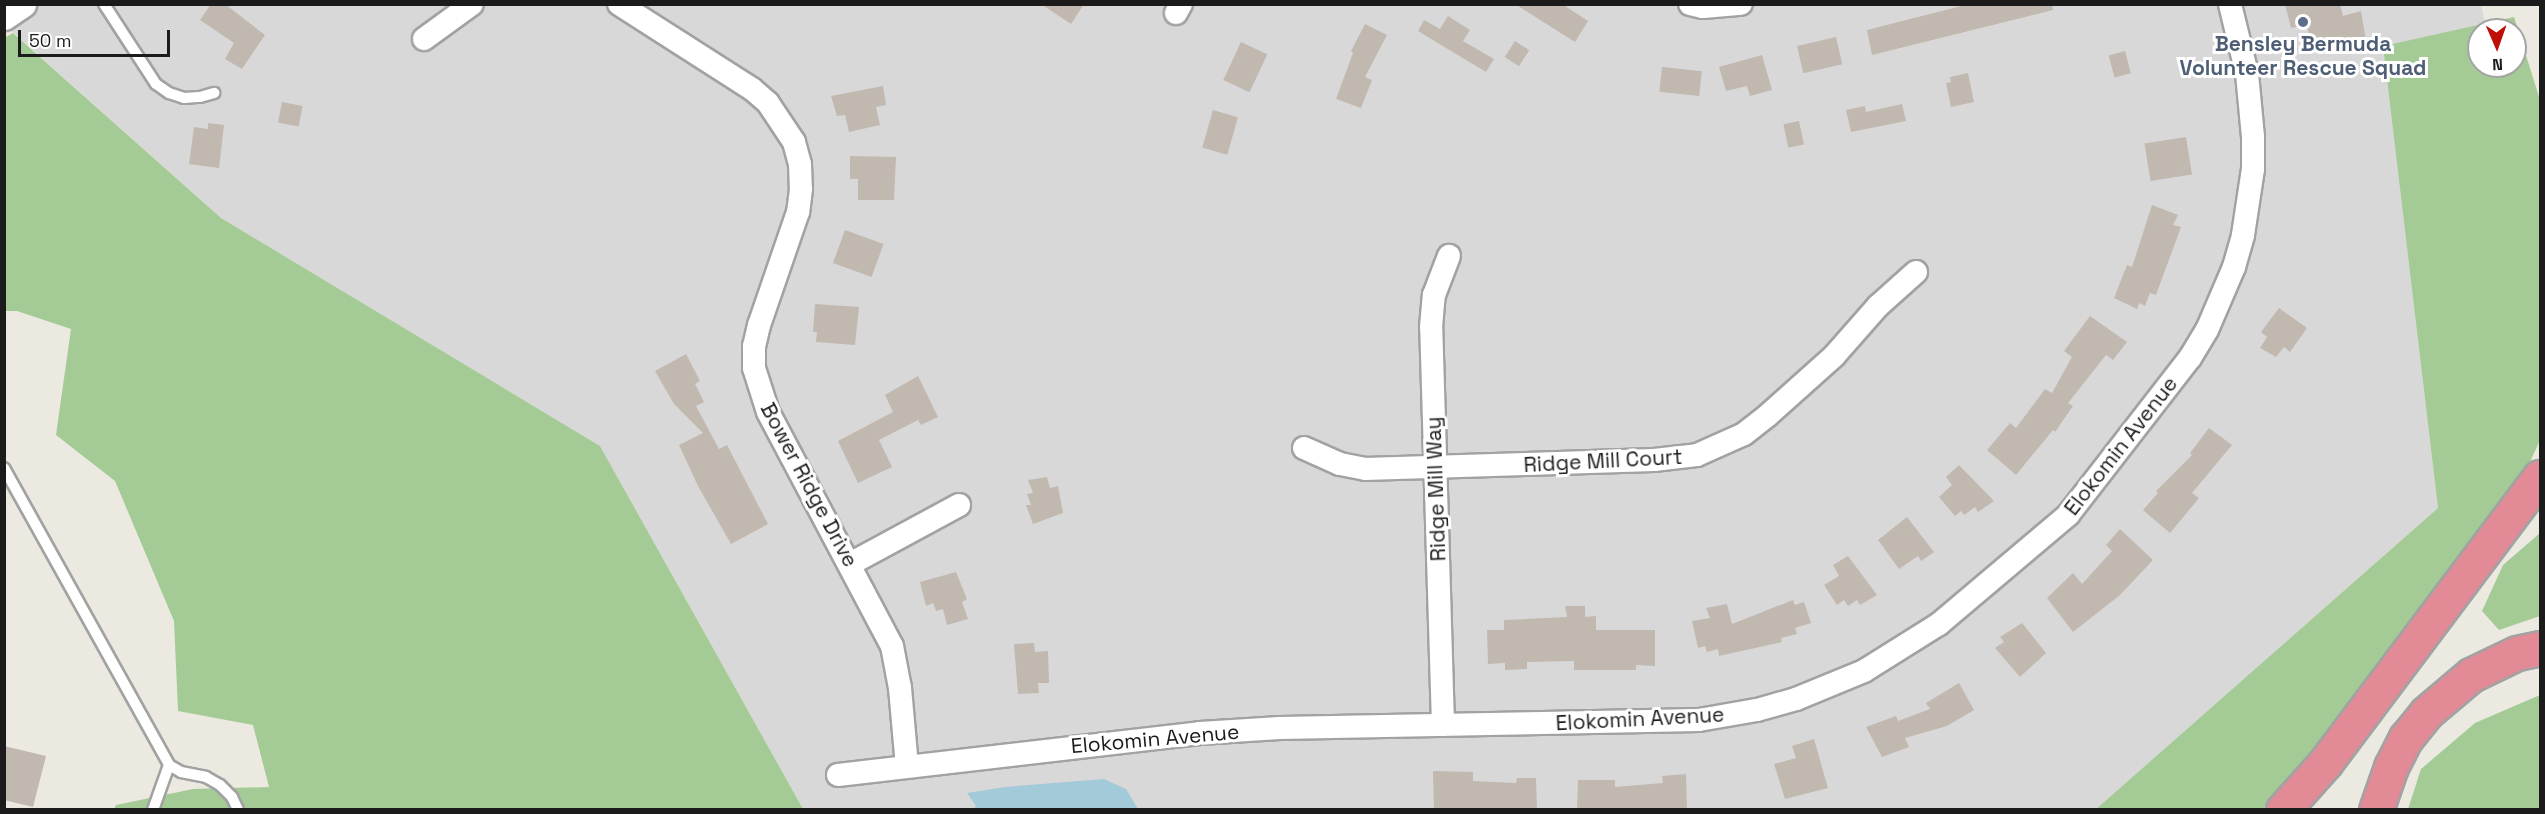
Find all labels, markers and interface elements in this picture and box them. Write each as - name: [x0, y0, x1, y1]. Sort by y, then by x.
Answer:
- marker: Bensley Bermuda Volunteer Rescue Squad: [2296, 15, 2310, 29]
- scale bar: [21, 18, 172, 56]
- north arrow: [2467, 18, 2527, 78]
- text: 50 m: [29, 29, 71, 52]
- place label: Bensley Bermuda Volunteer Rescue Squad: [2180, 31, 2426, 81]
- text: N: [2492, 54, 2503, 75]
- street label: Elokomin Avenue: [2059, 372, 2183, 520]
- street label: Bower Ridge Drive: [755, 398, 863, 572]
- street label: Ridge Mill Way: [1421, 416, 1451, 562]
- street label: Ridge Mill Court: [1523, 444, 1683, 478]
- street label: Elokomin Avenue: [1555, 702, 1725, 736]
- street label: Elokomin Avenue: [1070, 719, 1240, 759]

